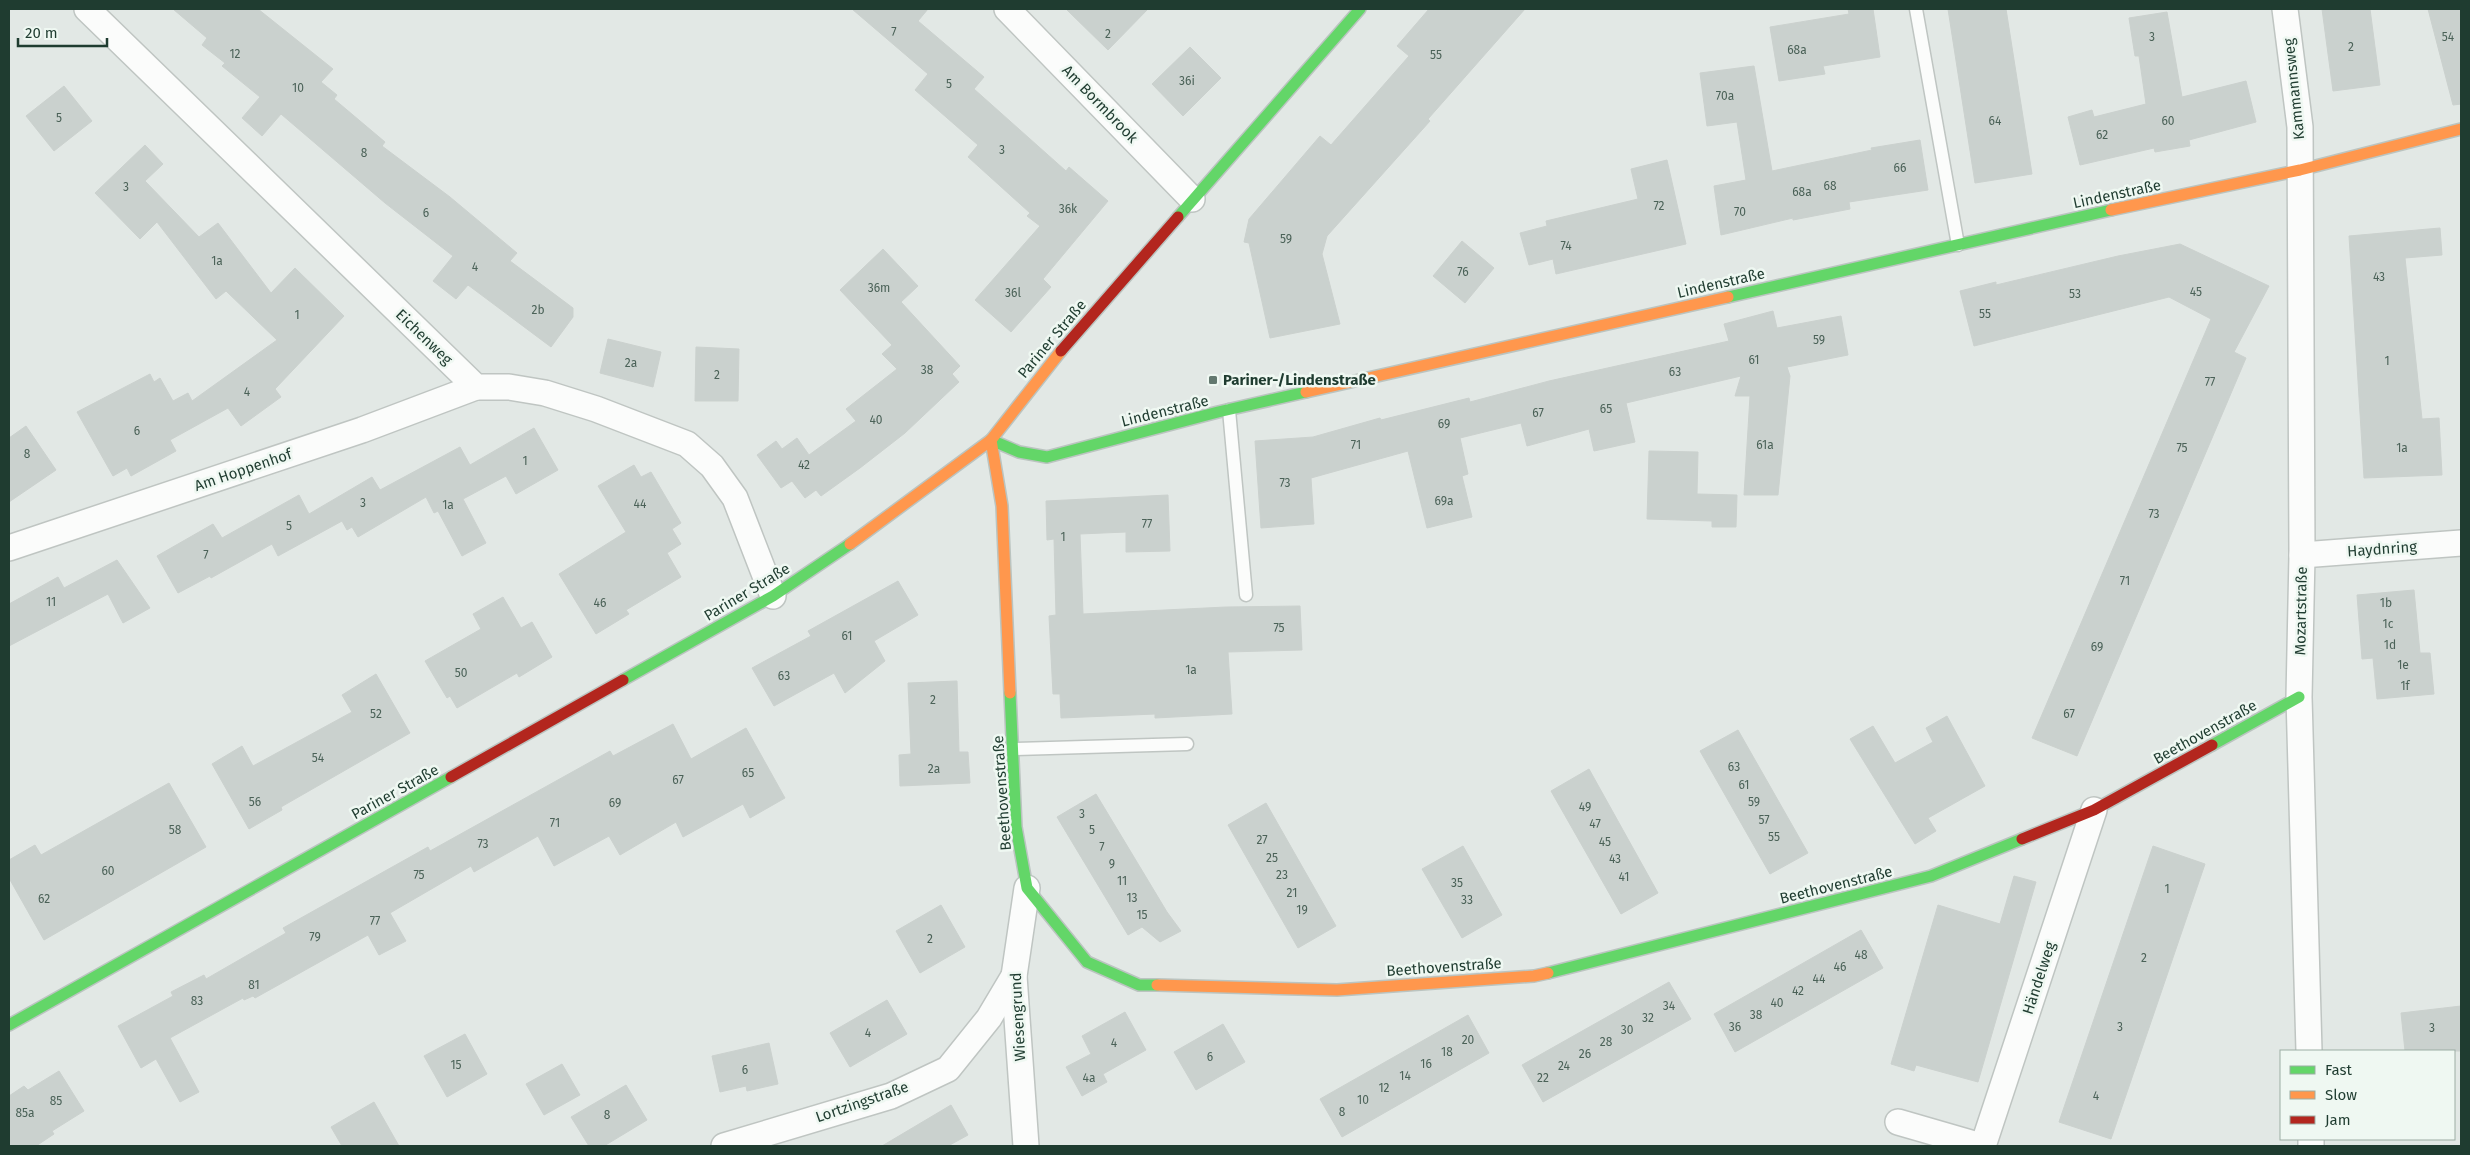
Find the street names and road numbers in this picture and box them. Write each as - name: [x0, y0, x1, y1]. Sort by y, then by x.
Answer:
- street label: Kammannsweg: [2280, 37, 2308, 141]
- street label: Am Bormbrook: [1058, 61, 1142, 147]
- street label: Lindenstraße: [2071, 176, 2163, 212]
- street label: Lindenstraße: [1675, 264, 1767, 302]
- street label: Pariner Straße: [1014, 296, 1090, 382]
- street label: Eichenweg: [392, 306, 456, 369]
- street label: Lindenstraße: [1119, 391, 1211, 431]
- street label: Am Hoppenhof: [192, 445, 295, 495]
- street label: Haydnring: [2347, 538, 2418, 560]
- street label: Pariner Straße: [701, 559, 793, 625]
- street label: Mozartstraße: [2291, 566, 2311, 656]
- street label: Beethovenstraße: [2150, 696, 2260, 768]
- street label: Beethovenstraße: [989, 735, 1015, 851]
- street label: Pariner Straße: [348, 761, 442, 823]
- street label: Beethovenstraße: [1778, 862, 1894, 908]
- street label: Händelweg: [2019, 939, 2059, 1017]
- street label: Beethovenstraße: [1386, 954, 1502, 980]
- street label: Wiesengrund: [1007, 972, 1029, 1062]
- street label: Lortzingstraße: [813, 1078, 911, 1126]

